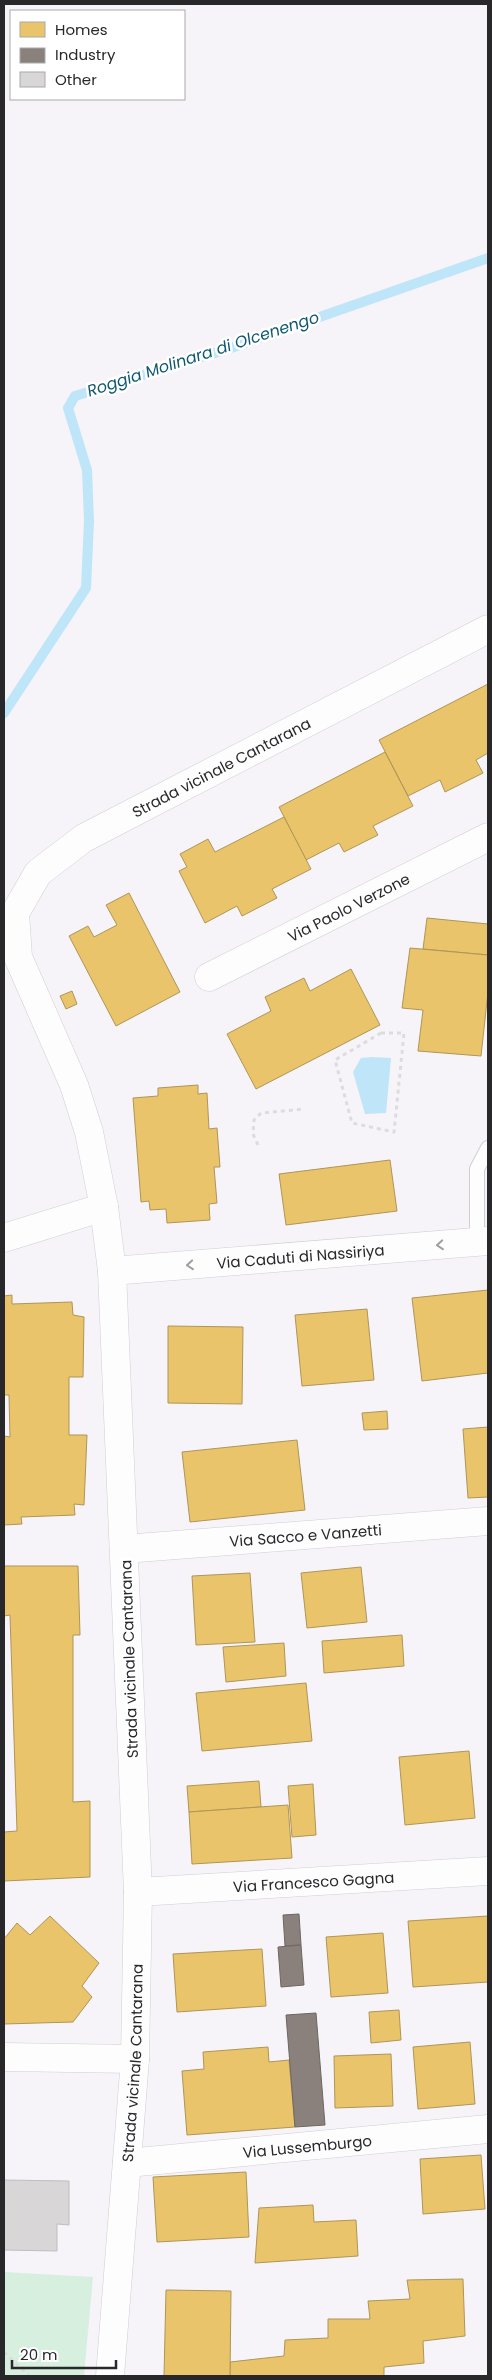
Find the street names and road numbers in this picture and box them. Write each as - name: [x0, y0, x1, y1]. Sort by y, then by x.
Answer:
- street label: Strada vicinale Cantarana: [128, 712, 314, 822]
- street label: Via Paolo Verzone: [284, 868, 413, 947]
- street label: Via Caduti di Nassiriya: [216, 1239, 385, 1273]
- street label: Via Sacco e Vanzetti: [228, 1519, 382, 1551]
- street label: Strada vicinale Cantarana: [115, 1560, 143, 1758]
- street label: Via Francesco Gagna: [232, 1866, 395, 1897]
- street label: Strada vicinale Cantarana: [116, 1964, 147, 2163]
- street label: Via Lussemburgo: [242, 2129, 373, 2163]

